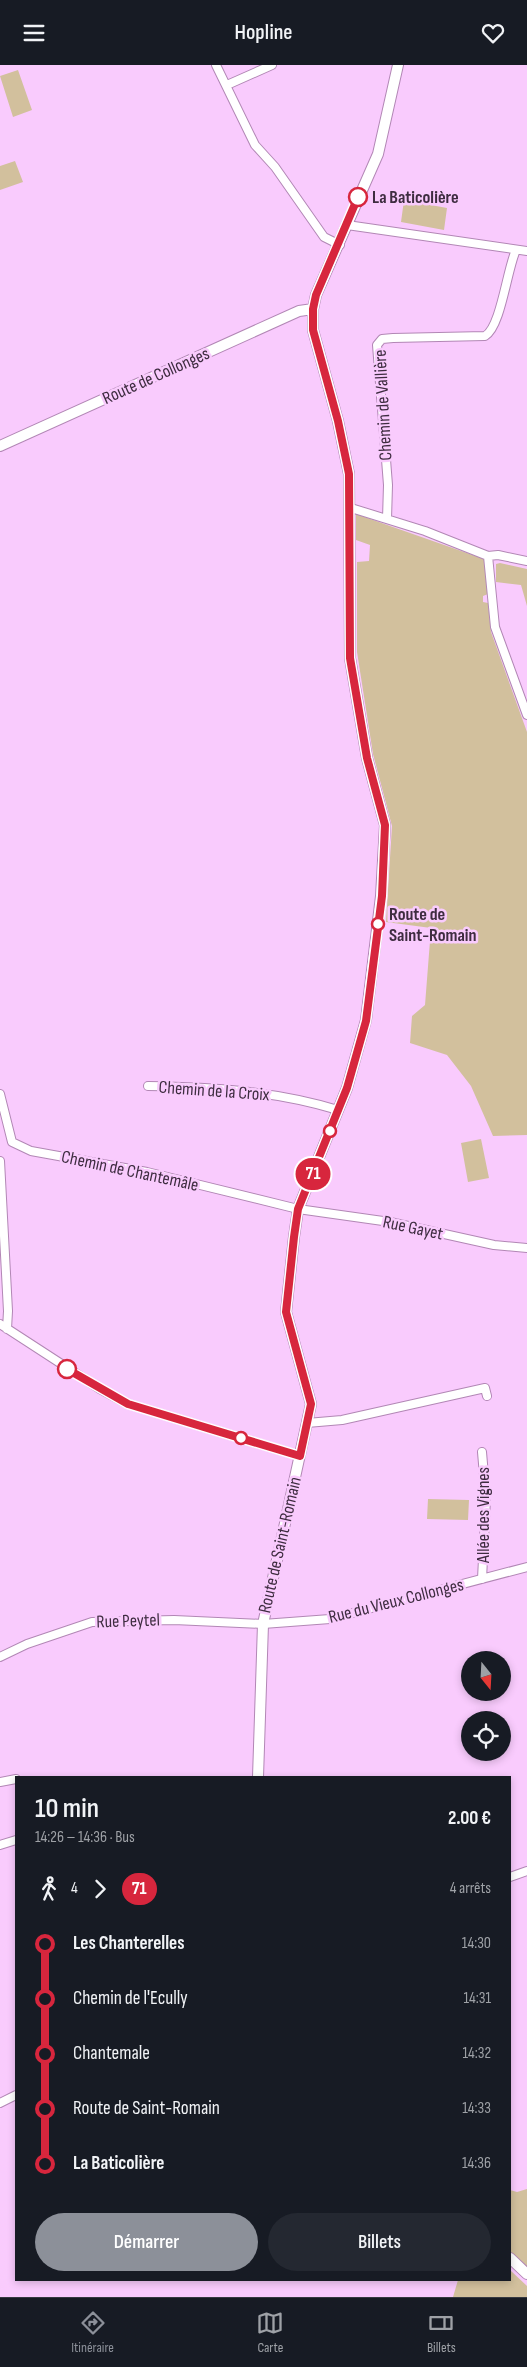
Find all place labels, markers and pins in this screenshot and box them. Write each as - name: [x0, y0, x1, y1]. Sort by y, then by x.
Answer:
- marker: La Baticolière: [348, 187, 368, 207]
- place label: La Baticolière: [372, 187, 459, 208]
- place label: Route de Saint-Romain: [389, 904, 476, 946]
- marker: Route de Saint-Romain: [371, 917, 385, 931]
- unlabelled marker: [323, 1124, 337, 1138]
- unlabelled marker: [57, 1359, 77, 1379]
- unlabelled marker: [234, 1431, 248, 1445]

